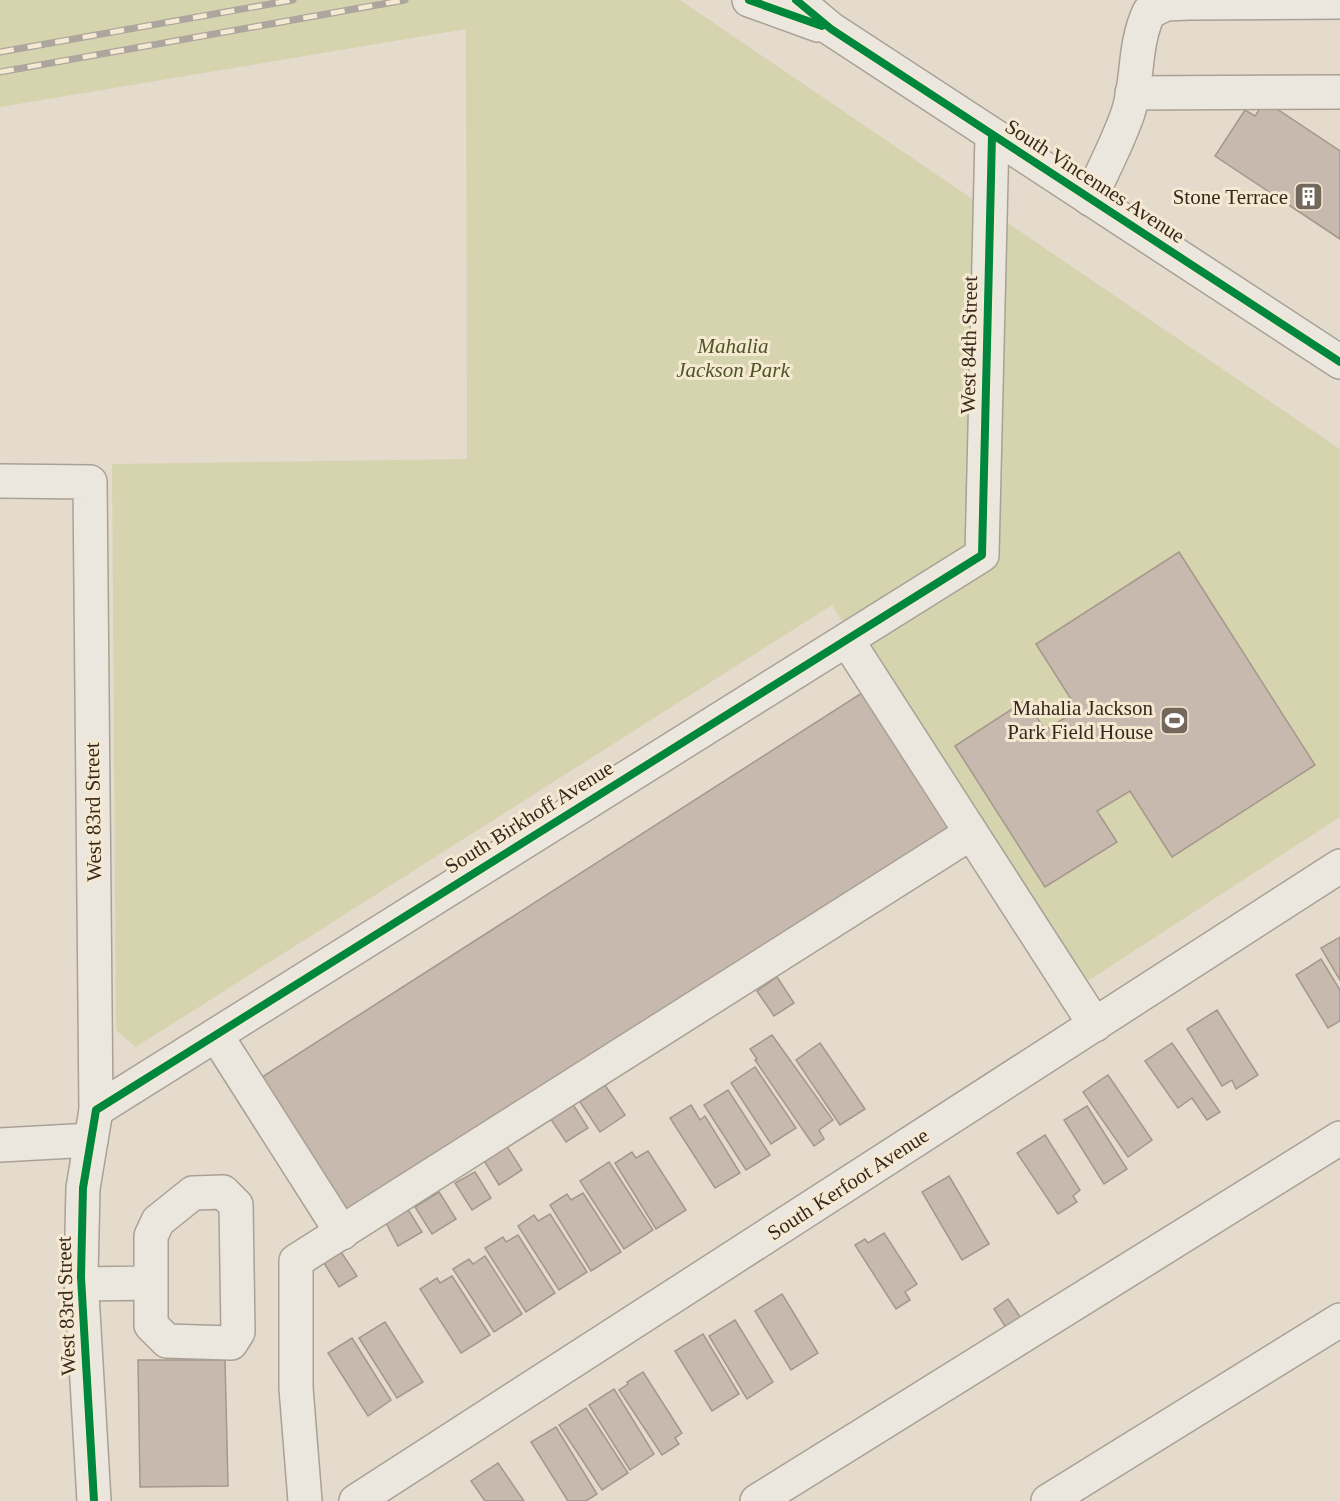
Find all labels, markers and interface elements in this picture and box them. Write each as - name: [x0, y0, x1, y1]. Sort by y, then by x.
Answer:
- street label: South Vincennes Avenue: [1001, 114, 1189, 248]
- building icon: Stone Terrace: [1293, 181, 1325, 213]
- place label: Stone Terrace: [1173, 185, 1288, 209]
- street label: West 84th Street: [956, 275, 982, 414]
- park label: Mahalia Jackson Park: [676, 334, 791, 382]
- place label: Mahalia Jackson Park Field House: [1007, 696, 1153, 744]
- sports icon: Mahalia Jackson Park Field House: [1158, 704, 1190, 736]
- street label: West 83rd Street: [80, 742, 106, 882]
- street label: South Birkhoff Avenue: [440, 755, 618, 879]
- street label: South Kerfoot Avenue: [763, 1123, 933, 1245]
- street label: West 83rd Street: [52, 1236, 80, 1376]

